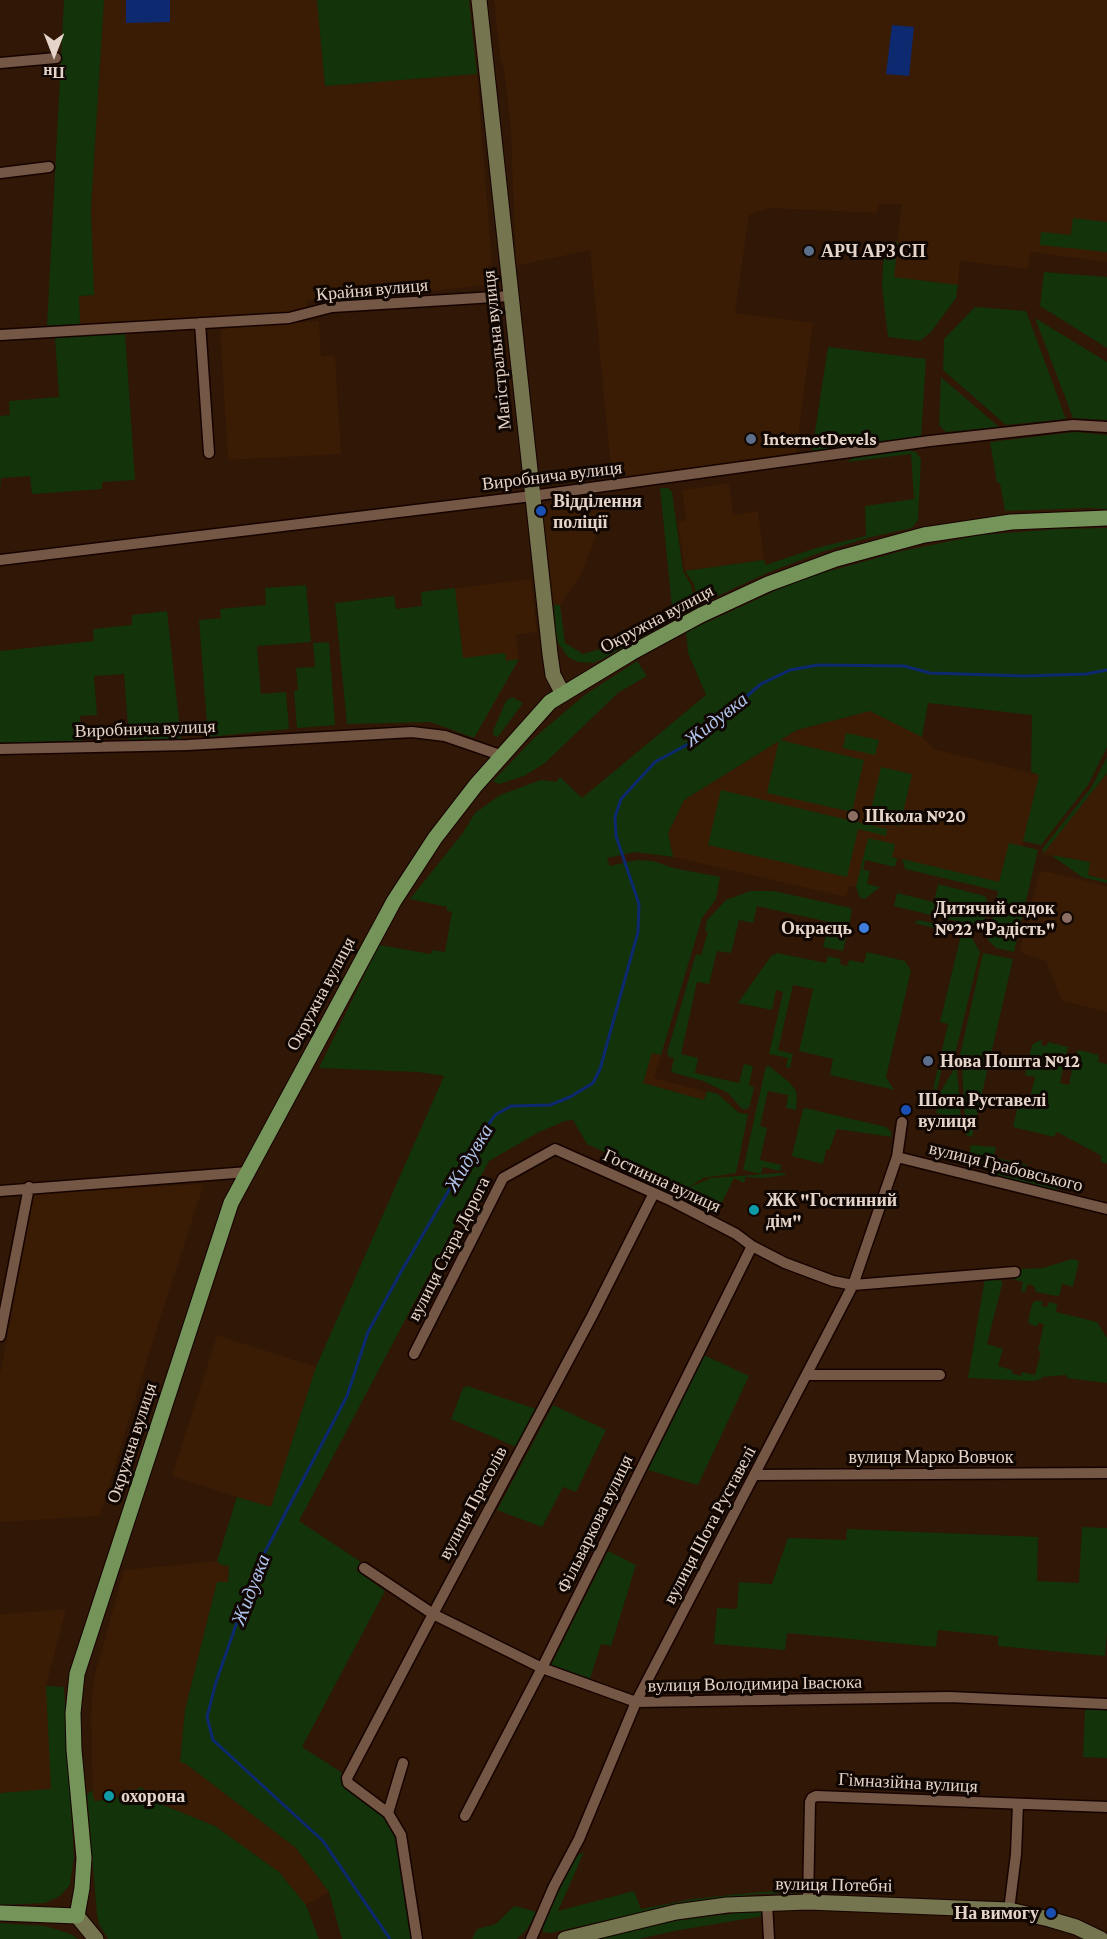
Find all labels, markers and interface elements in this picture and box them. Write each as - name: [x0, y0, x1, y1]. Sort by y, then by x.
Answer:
- north arrow: [24, 24, 84, 84]
- text: Пн: [43, 64, 65, 81]
- place label: АРЧ АРЗ СП: [821, 240, 926, 262]
- marker: АРЧ АРЗ СП: [802, 244, 816, 258]
- street label: Магістральна вулиця: [478, 269, 516, 431]
- street label: Крайня вулиця: [315, 274, 429, 306]
- place label: InternetDevels: [763, 428, 877, 450]
- marker: InternetDevels: [744, 432, 758, 446]
- street label: Виробнича вулиця: [481, 457, 623, 495]
- place label: Відділення поліції: [553, 490, 642, 532]
- marker: Відділення поліції: [534, 504, 548, 518]
- street label: Окружна вулиця: [597, 580, 717, 658]
- water label: Жидувка: [679, 688, 753, 752]
- street label: Виробнича вулиця: [74, 716, 216, 742]
- place label: Школа №20: [865, 805, 966, 827]
- marker: Школа №20: [846, 809, 860, 823]
- place label: Дитячий садок №22 "Радість": [934, 897, 1055, 940]
- marker: Дитячий садок №22 "Радість": [1060, 911, 1074, 925]
- place label: Окраєць: [781, 917, 852, 939]
- marker: Окраєць: [857, 921, 871, 935]
- street label: Окружна вулиця: [282, 934, 360, 1054]
- place label: Нова Пошта №12: [940, 1050, 1080, 1072]
- marker: Нова Пошта №12: [921, 1054, 935, 1068]
- place label: Шота Руставелі вулиця: [918, 1089, 1046, 1132]
- marker: Шота Руставелі вулиця: [899, 1103, 913, 1117]
- water label: Жидувка: [440, 1120, 498, 1196]
- street label: вулиця Грабовського: [927, 1137, 1085, 1197]
- street label: Гостинна вулиця: [600, 1144, 724, 1218]
- street label: вулиця Стара Дорога: [403, 1173, 495, 1325]
- place label: ЖК "Гостинний дім": [766, 1189, 897, 1232]
- marker: ЖК "Гостинний дім": [747, 1203, 761, 1217]
- street label: Окружна вулиця: [102, 1380, 162, 1506]
- street label: вулиця Шота Руставелі: [659, 1442, 761, 1608]
- street label: вулиця Прасолів: [434, 1443, 512, 1563]
- street label: вулиця Марко Вовчок: [849, 1446, 1013, 1468]
- street label: Фільваркова вулиця: [552, 1452, 638, 1596]
- water label: Жидувка: [226, 1551, 276, 1629]
- street label: вулиця Володимира Івасюка: [648, 1671, 862, 1697]
- street label: Гімназійна вулиця: [838, 1769, 978, 1797]
- place label: охорона: [121, 1785, 185, 1807]
- marker: охорона: [102, 1789, 116, 1803]
- street label: вулиця Потебні: [775, 1873, 893, 1897]
- place label: На вимогу: [954, 1902, 1039, 1924]
- marker: На вимогу: [1044, 1906, 1058, 1920]

